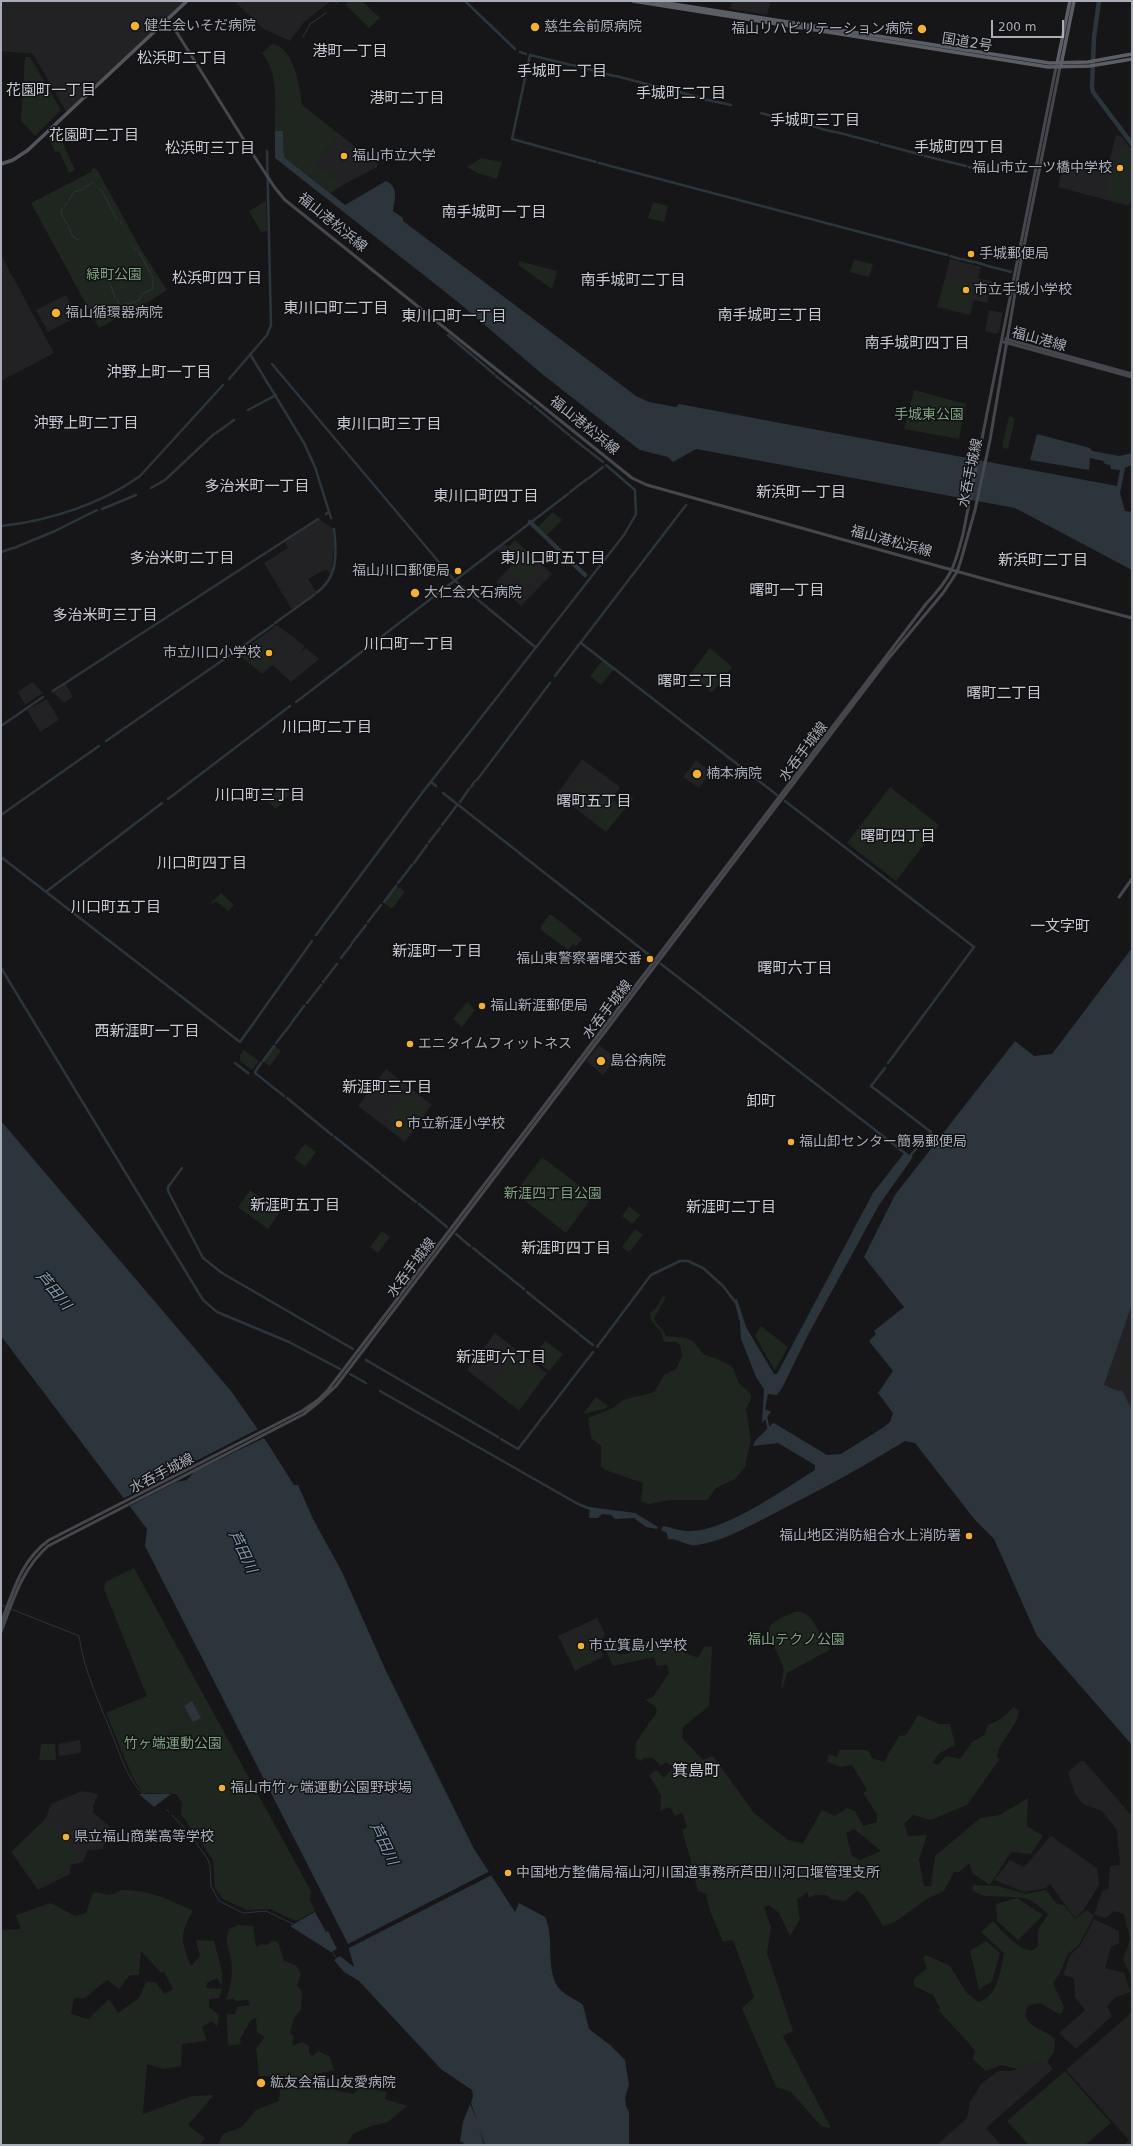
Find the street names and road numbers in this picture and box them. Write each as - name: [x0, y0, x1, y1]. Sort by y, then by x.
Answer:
- street label: 国道2号: [941, 31, 993, 55]
- street label: 福山港松浜線: [294, 190, 370, 256]
- street label: 福山港線: [1010, 325, 1068, 355]
- street label: 福山港松浜線: [546, 393, 622, 459]
- street label: 水呑手城線: [956, 437, 986, 509]
- street label: 福山港松浜線: [848, 523, 934, 561]
- street label: 水呑手城線: [776, 719, 832, 785]
- street label: 水呑手城線: [580, 977, 636, 1043]
- street label: 水呑手城線: [384, 1235, 440, 1301]
- street label: 水呑手城線: [127, 1451, 197, 1497]

